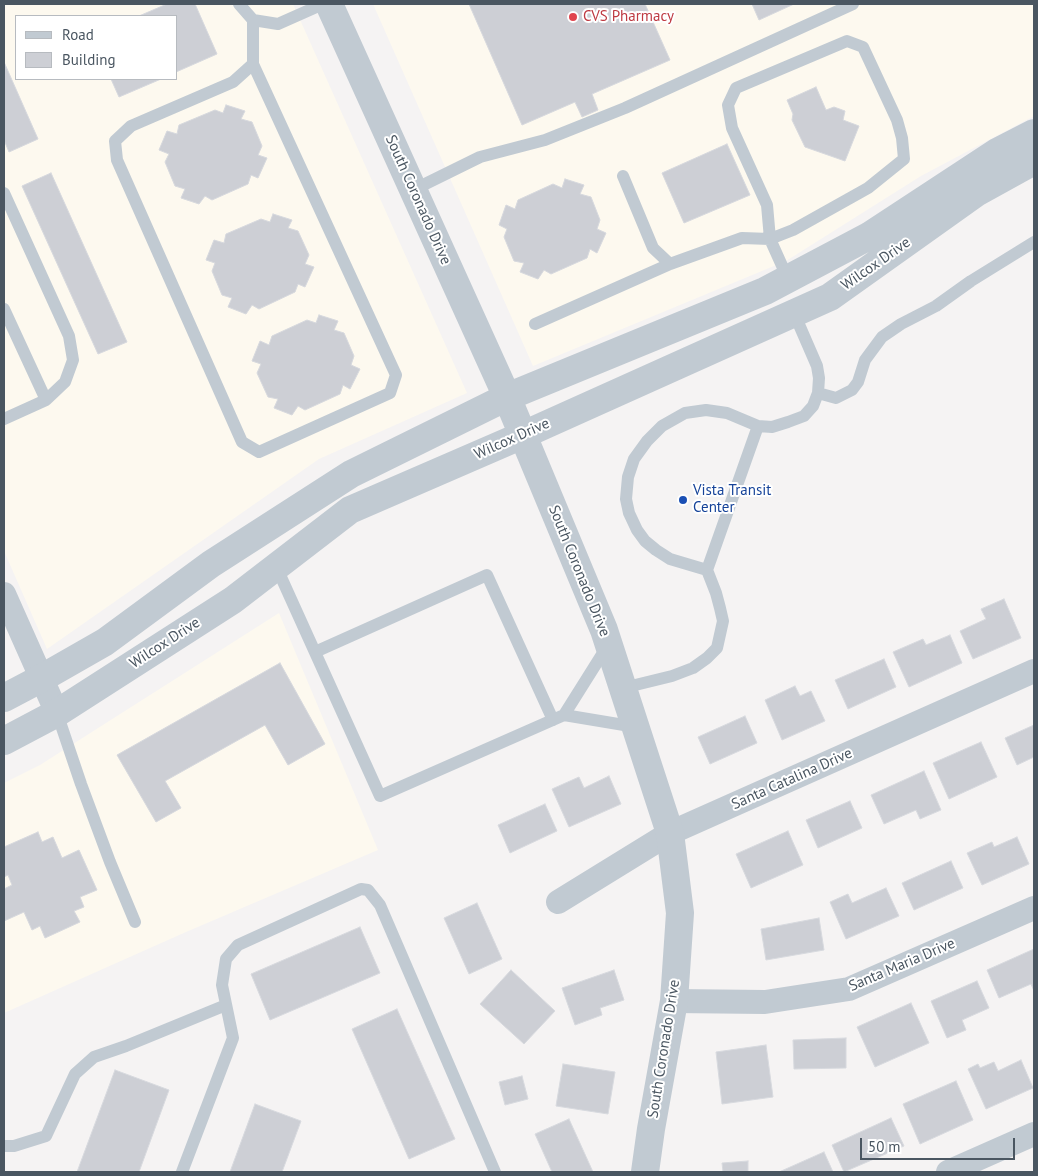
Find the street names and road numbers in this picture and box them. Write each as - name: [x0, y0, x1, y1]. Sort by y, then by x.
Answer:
- street label: South Coronado Drive: [381, 132, 455, 268]
- street label: Wilcox Drive: [838, 234, 914, 294]
- street label: Wilcox Drive: [472, 414, 552, 464]
- street label: South Coronado Drive: [544, 503, 614, 639]
- street label: Wilcox Drive: [126, 614, 204, 672]
- street label: Santa Catalina Drive: [729, 744, 855, 814]
- street label: Santa Maria Drive: [846, 935, 958, 995]
- street label: South Coronado Drive: [644, 978, 684, 1120]

